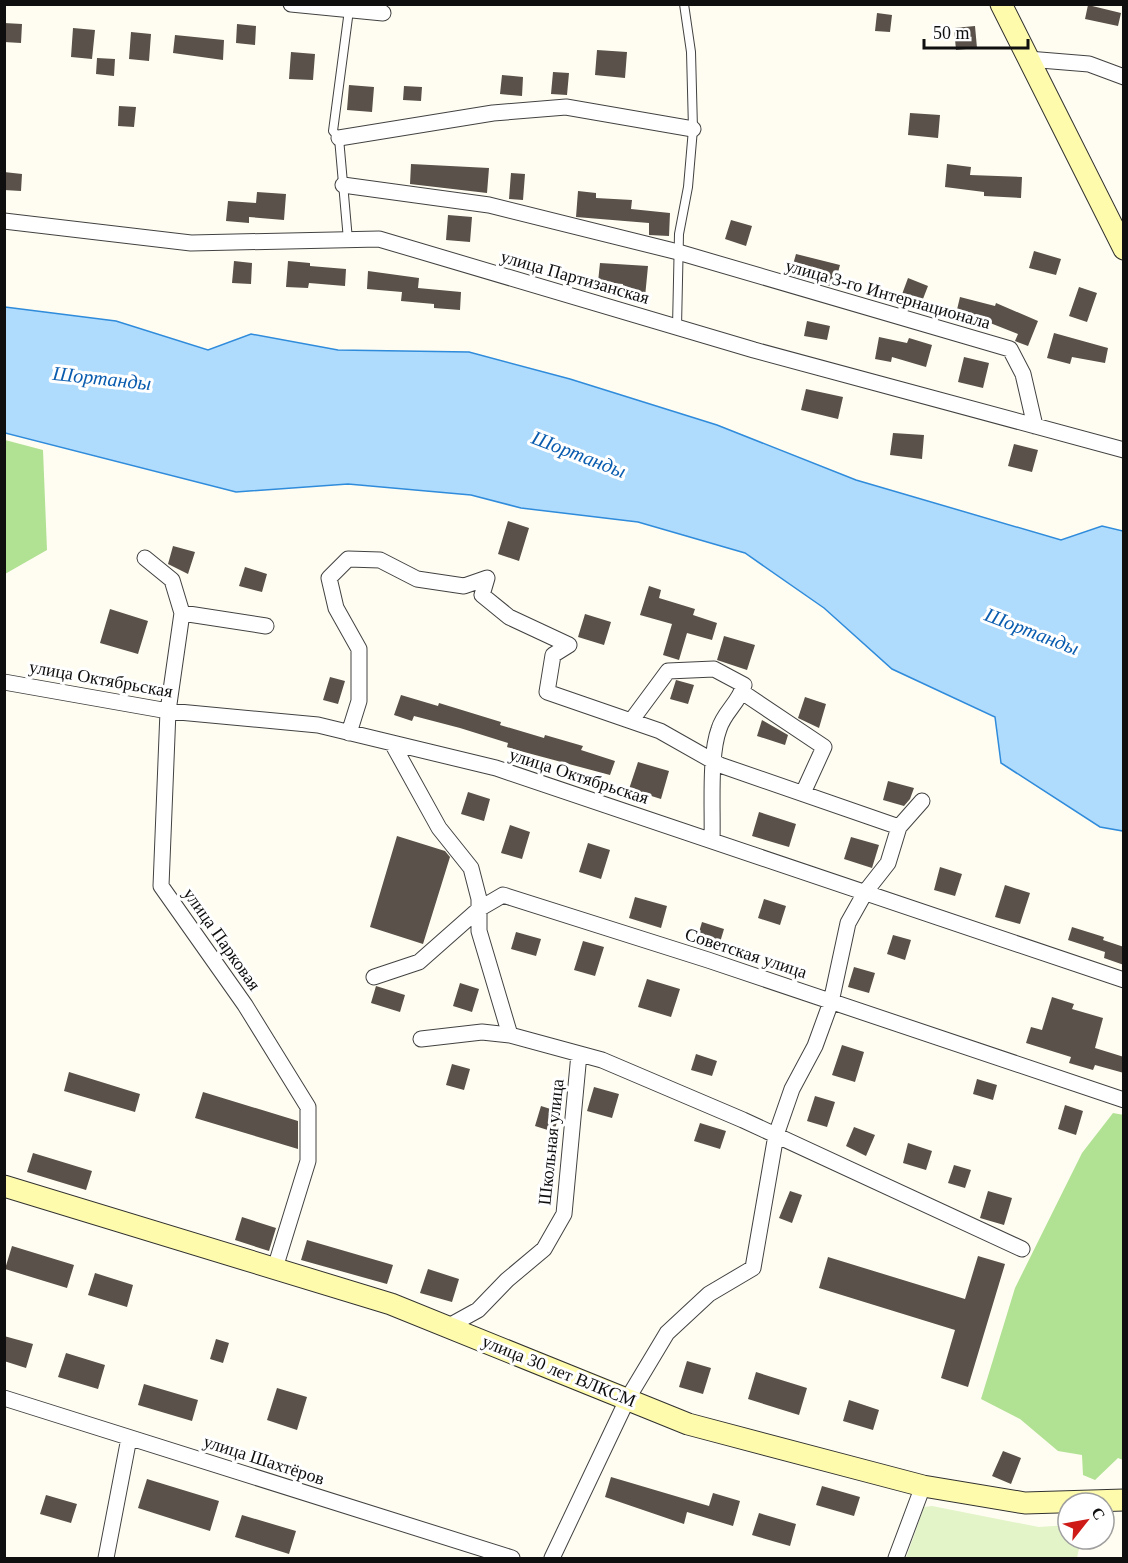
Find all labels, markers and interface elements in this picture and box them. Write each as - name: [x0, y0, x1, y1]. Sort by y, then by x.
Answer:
- scale bar: [924, 12, 1028, 50]
- text: 50 m: [933, 23, 970, 43]
- street label: улица Партизанская: [498, 246, 652, 308]
- street label: улица 3-го Интернационала: [783, 255, 993, 333]
- water label: Шортанды: [51, 362, 152, 395]
- water label: Шортанды: [528, 426, 629, 483]
- water label: Шортанды: [981, 603, 1082, 660]
- street label: улица Октябрьская: [28, 657, 174, 701]
- street label: улица Октябрьская: [507, 744, 651, 808]
- street label: улица Парковая: [179, 884, 265, 994]
- street label: Советская улица: [682, 924, 810, 982]
- street label: Школьная улица: [534, 1078, 568, 1206]
- street label: улица 30 лет ВЛКСМ: [479, 1331, 639, 1411]
- street label: улица Шахтёров: [201, 1431, 327, 1489]
- north arrow: [1056, 1491, 1116, 1551]
- text: С: [1088, 1504, 1109, 1523]

